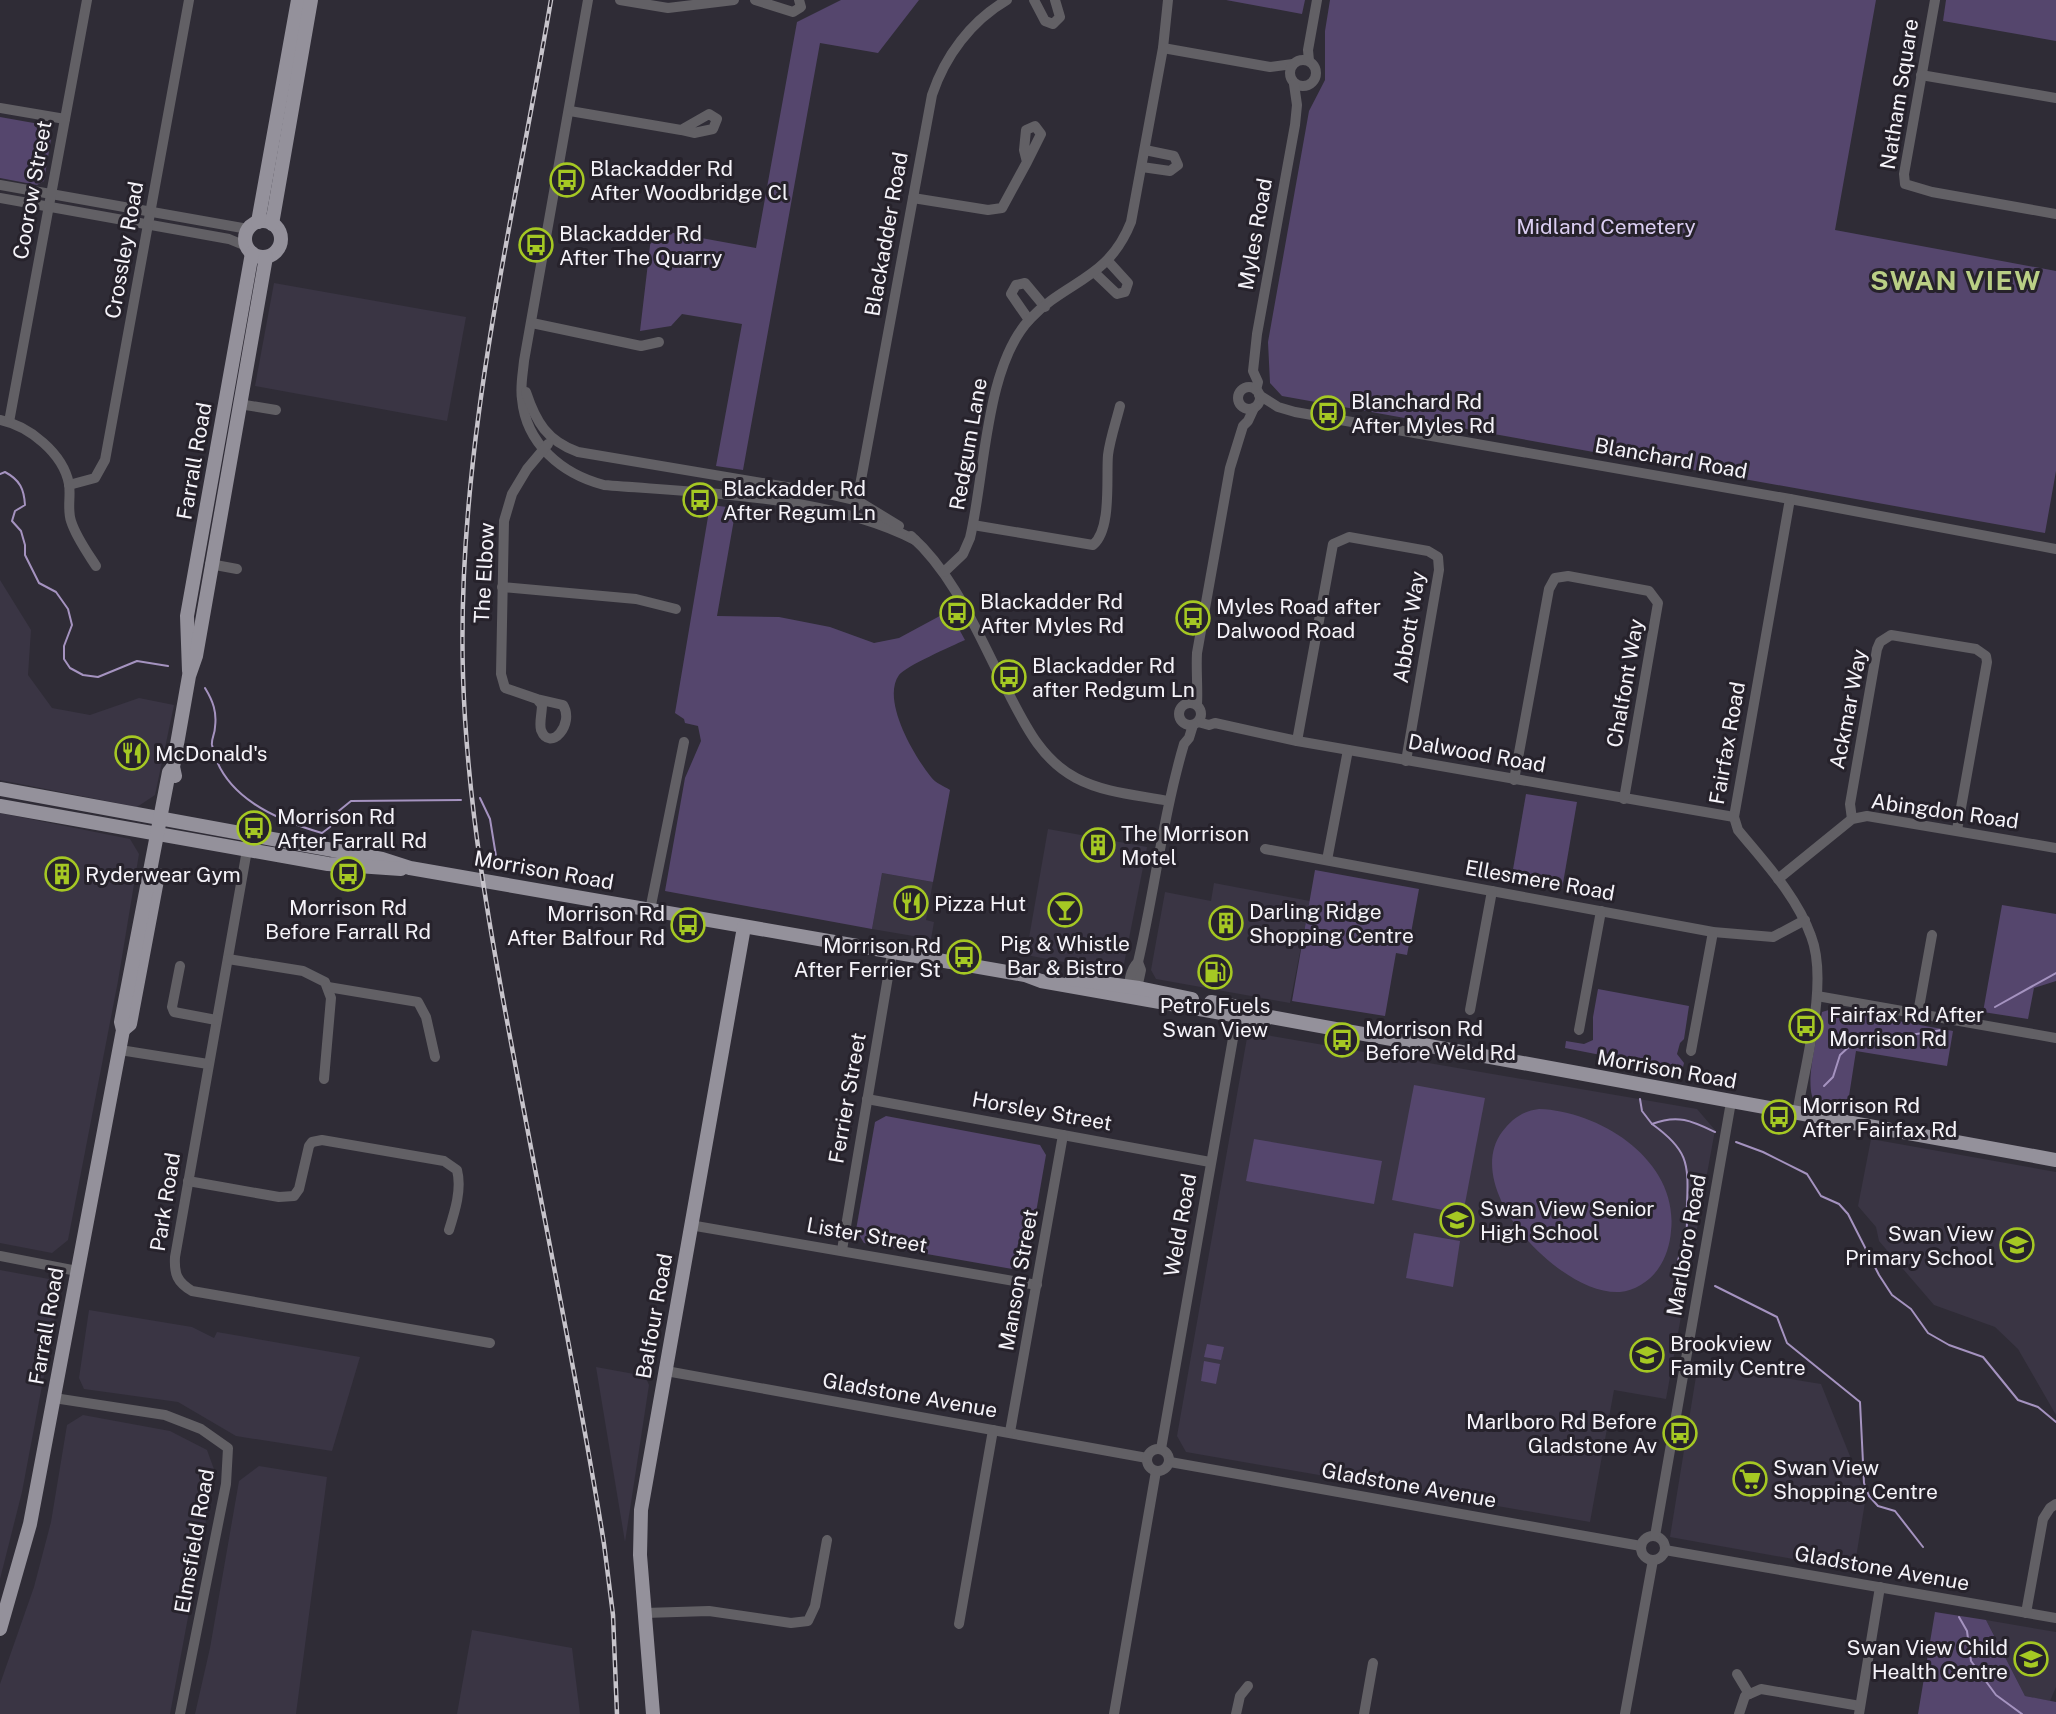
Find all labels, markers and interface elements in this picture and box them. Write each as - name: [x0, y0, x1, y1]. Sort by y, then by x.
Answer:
- street label: Natham Square: [1875, 17, 1923, 171]
- street label: Coorow Street: [7, 119, 57, 261]
- street label: Blackadder Road: [859, 150, 913, 318]
- place label: Blackadder Rd After Woodbridge Cl: [590, 156, 788, 205]
- bus stop icon: Blackadder Rd After Woodbridge Cl: [549, 162, 585, 198]
- street label: Myles Road: [1233, 176, 1277, 292]
- street label: Crossley Road: [100, 179, 148, 321]
- park label: Midland Cemetery: [1516, 214, 1696, 239]
- place label: Blackadder Rd After The Quarry: [559, 221, 722, 270]
- bus stop icon: Blackadder Rd After The Quarry: [518, 227, 554, 263]
- district label: SWAN VIEW: [1870, 264, 2042, 296]
- street label: Redgum Lane: [944, 376, 992, 512]
- place label: Blanchard Rd After Myles Rd: [1351, 389, 1495, 438]
- bus stop icon: Blanchard Rd After Myles Rd: [1310, 395, 1346, 431]
- street label: Farrall Road: [171, 400, 217, 522]
- street label: Blanchard Road: [1593, 432, 1749, 484]
- place label: Blackadder Rd After Regum Ln: [723, 476, 876, 525]
- bus stop icon: Blackadder Rd After Regum Ln: [682, 482, 718, 518]
- street label: The Elbow: [469, 522, 499, 624]
- street label: Abbott Way: [1388, 569, 1430, 685]
- place label: Blackadder Rd After Myles Rd: [980, 589, 1124, 638]
- place label: Myles Road after Dalwood Road: [1216, 594, 1381, 643]
- bus stop icon: Blackadder Rd After Myles Rd: [939, 595, 975, 631]
- bus stop icon: Myles Road after Dalwood Road: [1175, 600, 1211, 636]
- street label: Chalfont Way: [1601, 617, 1649, 749]
- street label: Ackmar Way: [1824, 647, 1872, 771]
- place label: Blackadder Rd after Redgum Ln: [1032, 653, 1195, 702]
- bus stop icon: Blackadder Rd after Redgum Ln: [991, 659, 1027, 695]
- street label: Fairfax Road: [1704, 680, 1750, 806]
- street label: Dalwood Road: [1406, 729, 1548, 777]
- restaurant icon: McDonald's: [114, 735, 150, 771]
- place label: McDonald's: [155, 741, 267, 766]
- street label: Abingdon Road: [1870, 788, 2020, 834]
- place label: Morrison Rd After Farrall Rd: [277, 804, 427, 853]
- bus stop icon: Morrison Rd After Farrall Rd: [236, 810, 272, 846]
- place label: The Morrison Motel: [1121, 821, 1249, 870]
- building icon: The Morrison Motel: [1080, 827, 1116, 863]
- street label: Morrison Road: [472, 845, 616, 895]
- street label: Ellesmere Road: [1463, 855, 1617, 905]
- building icon: Ryderwear Gym: [44, 856, 80, 892]
- bus stop icon: Morrison Rd Before Farrall Rd: [330, 856, 366, 892]
- place label: Ryderwear Gym: [85, 862, 241, 887]
- restaurant icon: Pizza Hut: [893, 885, 929, 921]
- place label: Pizza Hut: [934, 891, 1026, 916]
- bar icon: Pig & Whistle Bar & Bistro: [1047, 892, 1083, 928]
- place label: Morrison Rd Before Farrall Rd: [265, 895, 431, 944]
- place label: Darling Ridge Shopping Centre: [1249, 899, 1414, 948]
- place label: Morrison Rd After Balfour Rd: [507, 901, 665, 950]
- building icon: Darling Ridge Shopping Centre: [1208, 905, 1244, 941]
- bus stop icon: Morrison Rd After Balfour Rd: [670, 907, 706, 943]
- place label: Pig & Whistle Bar & Bistro: [1000, 931, 1130, 980]
- place label: Morrison Rd After Ferrier St: [794, 933, 941, 982]
- bus stop icon: Morrison Rd After Ferrier St: [946, 939, 982, 975]
- fuel station icon: Petro Fuels Swan View: [1197, 954, 1233, 990]
- place label: Petro Fuels Swan View: [1160, 993, 1270, 1042]
- place label: Fairfax Rd After Morrison Rd: [1829, 1002, 1984, 1051]
- bus stop icon: Fairfax Rd After Morrison Rd: [1788, 1008, 1824, 1044]
- place label: Morrison Rd Before Weld Rd: [1365, 1016, 1516, 1065]
- bus stop icon: Morrison Rd Before Weld Rd: [1324, 1022, 1360, 1058]
- street label: Ferrier Street: [823, 1031, 871, 1165]
- street label: Morrison Road: [1595, 1044, 1739, 1094]
- street label: Horsley Street: [970, 1086, 1114, 1136]
- place label: Morrison Rd After Fairfax Rd: [1802, 1093, 1957, 1142]
- bus stop icon: Morrison Rd After Fairfax Rd: [1761, 1099, 1797, 1135]
- street label: Park Road: [145, 1151, 185, 1253]
- street label: Weld Road: [1159, 1172, 1201, 1278]
- street label: Marlboro Road: [1661, 1172, 1711, 1318]
- place label: Swan View Senior High School: [1480, 1196, 1655, 1245]
- school or university icon: Swan View Senior High School: [1439, 1202, 1475, 1238]
- street label: Manson Street: [993, 1207, 1043, 1353]
- street label: Lister Street: [805, 1212, 929, 1258]
- place label: Swan View Primary School: [1845, 1221, 1994, 1270]
- school or university icon: Swan View Primary School: [1999, 1227, 2035, 1263]
- street label: Balfour Road: [631, 1251, 677, 1381]
- street label: Farrall Road: [23, 1265, 69, 1387]
- place label: Brookview Family Centre: [1670, 1331, 1806, 1380]
- school or university icon: Brookview Family Centre: [1629, 1337, 1665, 1373]
- street label: Gladstone Avenue: [821, 1367, 999, 1423]
- place label: Marlboro Rd Before Gladstone Av: [1466, 1409, 1657, 1458]
- bus stop icon: Marlboro Rd Before Gladstone Av: [1662, 1415, 1698, 1451]
- place label: Swan View Shopping Centre: [1773, 1455, 1938, 1504]
- street label: Gladstone Avenue: [1320, 1457, 1498, 1513]
- supermarket icon: Swan View Shopping Centre: [1732, 1461, 1768, 1497]
- street label: Elmsfield Road: [169, 1467, 219, 1615]
- street label: Gladstone Avenue: [1793, 1540, 1971, 1596]
- place label: Swan View Child Health Centre: [1847, 1635, 2008, 1684]
- school or university icon: Swan View Child Health Centre: [2013, 1641, 2049, 1677]

